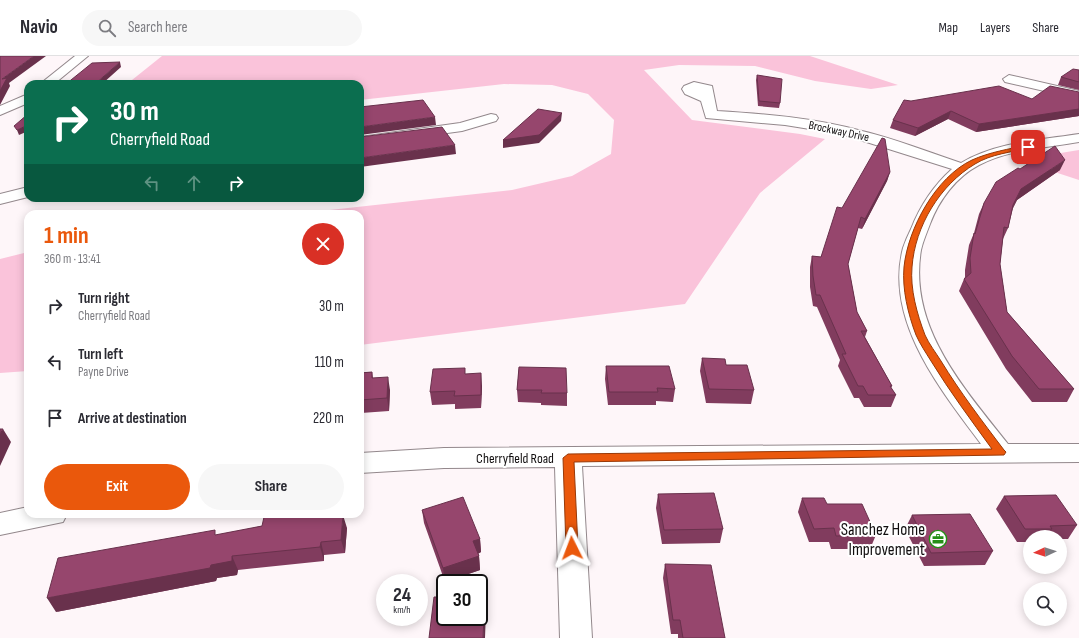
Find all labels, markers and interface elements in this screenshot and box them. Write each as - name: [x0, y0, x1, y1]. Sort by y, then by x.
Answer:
- search box: [82, 10, 362, 46]
- text: Navio: [20, 16, 58, 39]
- icon: search: [96, 17, 118, 39]
- text: Search here: [128, 18, 188, 37]
- text: Map: [938, 19, 958, 36]
- text: Layers: [980, 19, 1010, 36]
- text: Share: [1032, 19, 1059, 36]
- text: 30 m: [110, 95, 159, 128]
- icon: right: [44, 96, 96, 148]
- street label: Brockway Drive: [807, 118, 871, 145]
- text: Cherryfield Road: [110, 129, 210, 150]
- pin: [1011, 130, 1045, 164]
- icon: arrive: [1017, 136, 1039, 158]
- icon: left: [141, 172, 163, 194]
- icon: ahead: [183, 172, 205, 194]
- icon: right: [225, 172, 247, 194]
- text: 1 min: [44, 221, 89, 250]
- button: close: [302, 223, 344, 265]
- text: 360 m · 13:41: [44, 251, 101, 267]
- text: Turn right: [78, 289, 130, 308]
- icon: right: [44, 295, 66, 317]
- text: 30 m: [319, 297, 344, 316]
- text: Cherryfield Road: [78, 308, 150, 324]
- text: Turn left: [78, 345, 123, 364]
- icon: left: [44, 351, 66, 373]
- text: 110 m: [315, 353, 344, 372]
- text: Payne Drive: [78, 364, 129, 380]
- icon: arrive: [44, 407, 66, 429]
- text: Arrive at destination: [78, 409, 187, 428]
- text: 220 m: [313, 409, 344, 428]
- street label: Cherryfield Road: [476, 450, 554, 467]
- button: Exit: [44, 464, 190, 510]
- button: Share: [198, 464, 344, 510]
- place label: Sanchez Home Improvement: [841, 520, 925, 560]
- position arrow: [551, 527, 593, 569]
- office icon: Sanchez Home Improvement: [928, 529, 948, 549]
- north arrow: [1023, 530, 1067, 574]
- map controls: [1023, 530, 1067, 626]
- speed limit sign: 30: [436, 574, 488, 626]
- button: search: [1023, 582, 1067, 626]
- text: 24: [393, 583, 411, 607]
- text: km/h: [393, 604, 411, 616]

